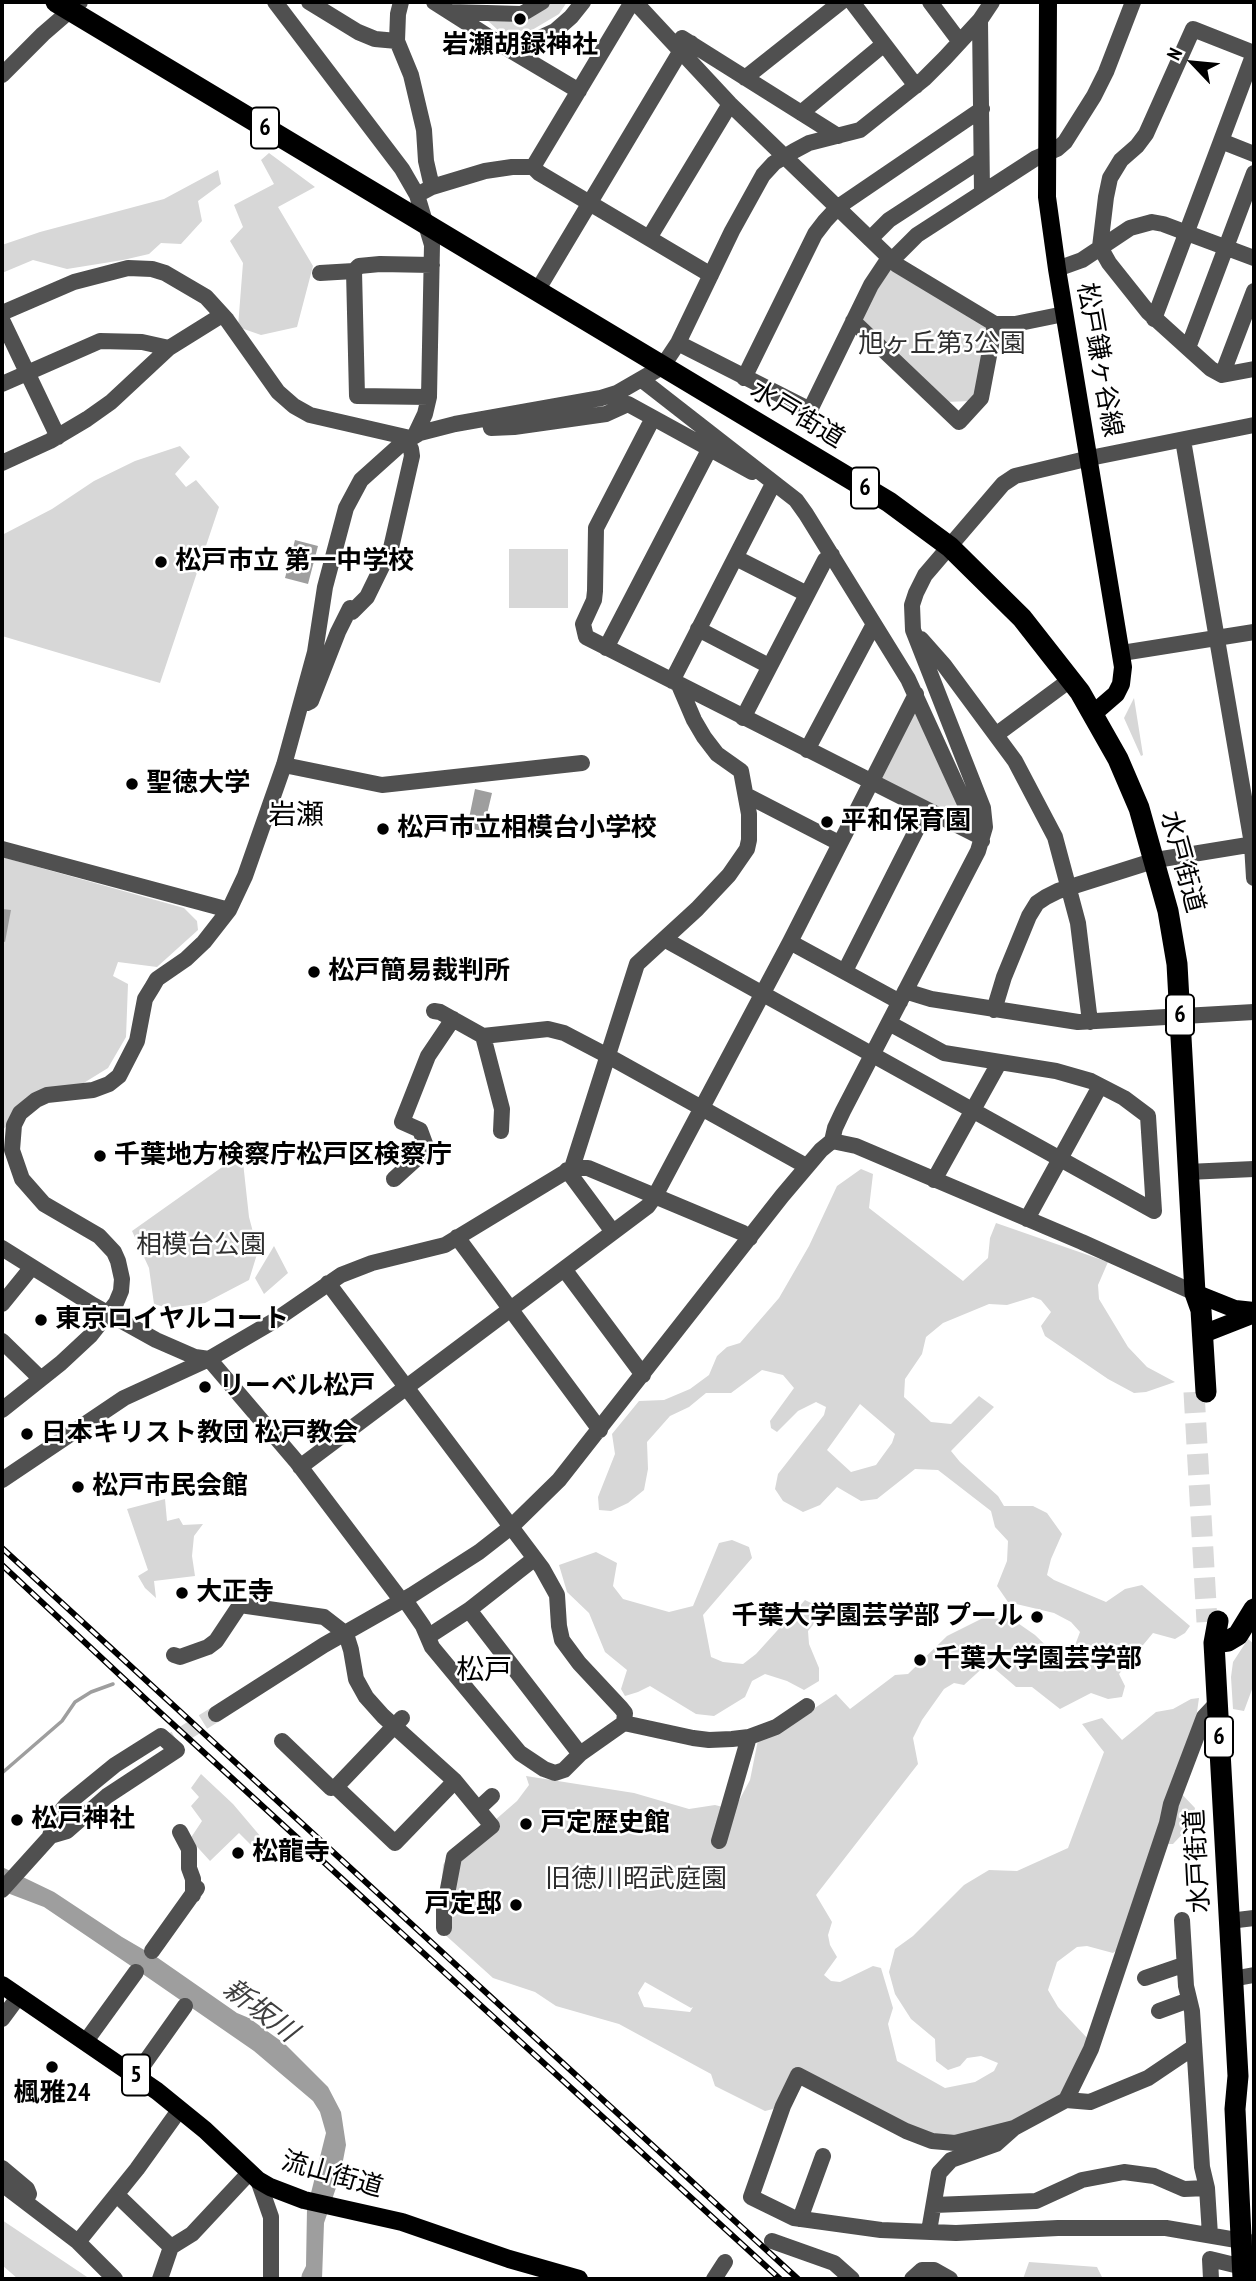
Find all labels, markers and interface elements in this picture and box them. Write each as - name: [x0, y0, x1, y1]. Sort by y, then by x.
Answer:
- marker: 岩瀬胡録神社: [512, 11, 528, 27]
- north arrow: [1158, 28, 1228, 98]
- place label: 岩瀬胡録神社: [442, 30, 598, 62]
- text: N: [1161, 44, 1187, 64]
- road number: 6: [251, 107, 279, 148]
- street label: 松戸鎌ヶ谷線: [1070, 280, 1128, 440]
- park label: 旭ヶ丘第3公園: [858, 329, 1026, 361]
- street label: 水戸街道: [744, 375, 850, 455]
- road number: 6: [851, 467, 879, 508]
- place label: 松戸市立 第一中学校: [175, 546, 414, 578]
- marker: 松戸市立 第一中学校: [153, 554, 169, 570]
- place label: 聖徳大学: [146, 768, 250, 800]
- marker: 聖徳大学: [124, 776, 140, 792]
- district label: 岩瀬: [268, 799, 324, 833]
- place label: 平和保育園: [841, 806, 971, 838]
- street label: 水戸街道: [1153, 808, 1211, 916]
- place label: 松戸市立相模台小学校: [397, 813, 657, 845]
- marker: 平和保育園: [819, 814, 835, 830]
- marker: 松戸市立相模台小学校: [375, 821, 391, 837]
- place label: 松戸簡易裁判所: [328, 956, 510, 988]
- marker: 松戸簡易裁判所: [306, 964, 322, 980]
- road number: 6: [1166, 995, 1194, 1036]
- place label: 千葉地方検察庁松戸区検察庁: [114, 1140, 452, 1172]
- marker: 千葉地方検察庁松戸区検察庁: [92, 1148, 108, 1164]
- park label: 相模台公園: [136, 1230, 266, 1262]
- place label: 東京ロイヤルコート: [55, 1304, 289, 1336]
- marker: 東京ロイヤルコート: [33, 1312, 49, 1328]
- place label: リーベル松戸: [219, 1371, 375, 1403]
- marker: リーベル松戸: [197, 1379, 213, 1395]
- place label: 日本キリスト教団 松戸教会: [41, 1418, 358, 1450]
- marker: 日本キリスト教団 松戸教会: [19, 1426, 35, 1442]
- place label: 松戸市民会館: [92, 1471, 248, 1503]
- marker: 松戸市民会館: [70, 1479, 86, 1495]
- place label: 大正寺: [196, 1577, 274, 1609]
- marker: 大正寺: [174, 1585, 190, 1601]
- place label: 千葉大学園芸学部 プール: [732, 1601, 1023, 1633]
- marker: 千葉大学園芸学部 プール: [1029, 1609, 1045, 1625]
- place label: 千葉大学園芸学部: [934, 1644, 1142, 1676]
- marker: 千葉大学園芸学部: [912, 1652, 928, 1668]
- district label: 松戸: [456, 1654, 512, 1688]
- road number: 6: [1205, 1716, 1233, 1758]
- place label: 松戸神社: [31, 1804, 135, 1836]
- place label: 戸定歴史館: [540, 1808, 670, 1840]
- street label: 水戸街道: [1180, 1808, 1216, 1914]
- marker: 松戸神社: [9, 1812, 25, 1828]
- marker: 戸定歴史館: [518, 1816, 534, 1832]
- place label: 松龍寺: [252, 1837, 330, 1869]
- marker: 松龍寺: [230, 1845, 246, 1861]
- park label: 旧徳川昭武庭園: [545, 1864, 727, 1896]
- place label: 戸定邸: [424, 1889, 502, 1921]
- marker: 戸定邸: [508, 1897, 524, 1913]
- water label: 新坂川: [216, 1972, 304, 2050]
- road number: 5: [122, 2054, 150, 2096]
- marker: 楓雅24: [44, 2059, 60, 2075]
- place label: 楓雅24: [14, 2078, 90, 2110]
- street label: 流山街道: [278, 2146, 386, 2204]

